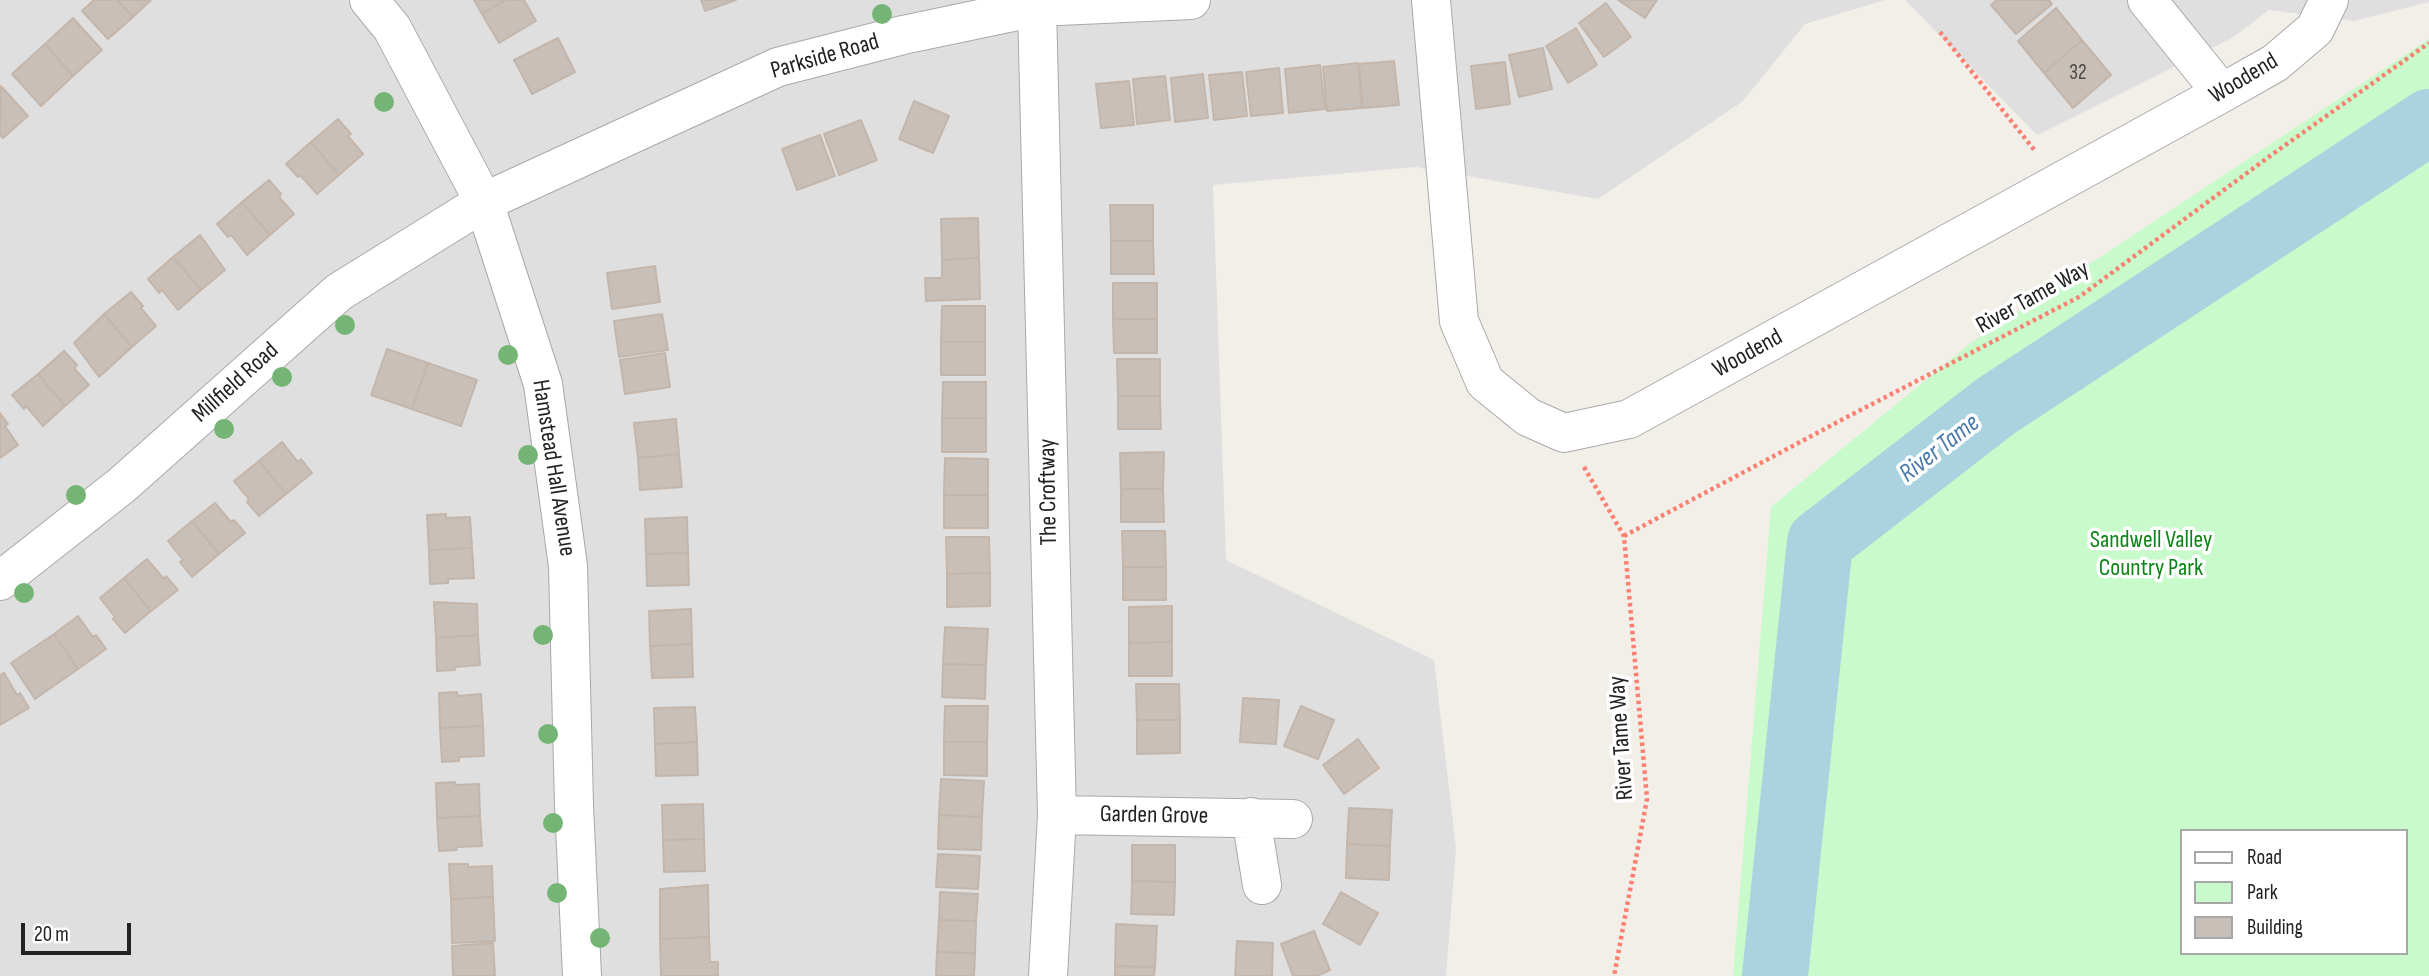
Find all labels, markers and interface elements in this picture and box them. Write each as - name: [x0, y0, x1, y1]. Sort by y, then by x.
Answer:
- street label: Parkside Road: [768, 28, 882, 86]
- street label: Woodend: [2204, 47, 2284, 111]
- house number: 32: [2069, 61, 2087, 87]
- street label: River Tame Way: [1972, 255, 2094, 341]
- street label: Woodend: [1708, 323, 1788, 385]
- street label: Millfield Road: [187, 337, 285, 429]
- street label: Hamstead Hall Avenue: [525, 378, 581, 558]
- water label: River Tame: [1894, 408, 1986, 490]
- street label: The Croftway: [1034, 438, 1064, 546]
- park label: Sandwell Valley Country Park: [2090, 527, 2212, 583]
- street label: River Tame Way: [1603, 675, 1641, 801]
- street label: Garden Grove: [1100, 801, 1208, 831]
- legend: [2180, 829, 2408, 955]
- text: Road: [2247, 845, 2282, 870]
- text: Park: [2247, 880, 2278, 905]
- scale bar: [24, 909, 135, 953]
- text: Building: [2247, 915, 2303, 940]
- text: 20 m: [34, 922, 69, 947]

